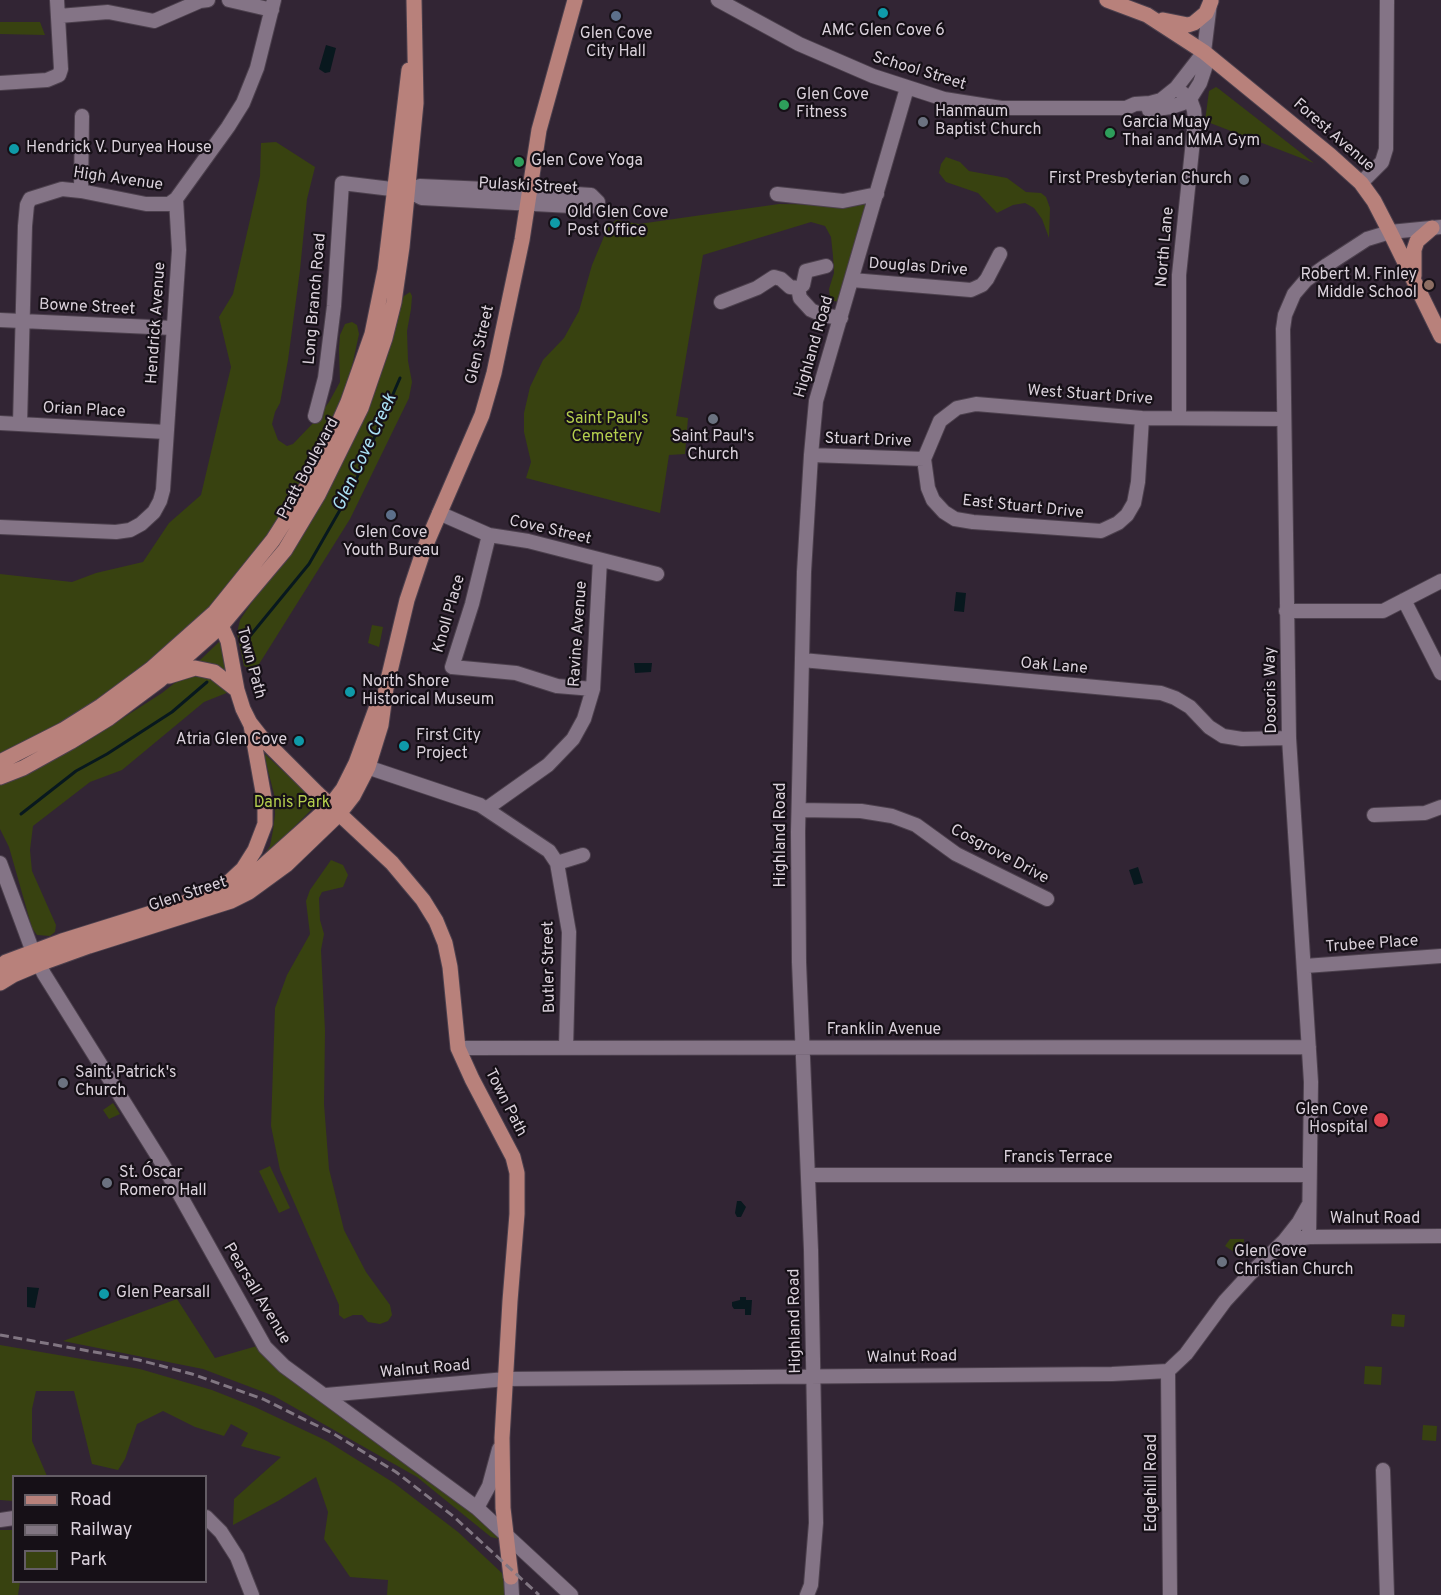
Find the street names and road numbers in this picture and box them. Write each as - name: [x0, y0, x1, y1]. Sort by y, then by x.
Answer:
- street label: School Street: [870, 49, 968, 95]
- street label: Forest Avenue: [1288, 95, 1378, 177]
- street label: High Avenue: [72, 164, 164, 196]
- street label: Pulaski Street: [478, 175, 578, 199]
- street label: North Lane: [1153, 206, 1179, 288]
- street label: Long Branch Road: [301, 232, 331, 366]
- street label: Douglas Drive: [868, 255, 968, 281]
- street label: Hendrick Avenue: [143, 261, 171, 385]
- street label: Highland Road: [791, 294, 839, 400]
- street label: Bowne Street: [38, 296, 136, 320]
- street label: Glen Street: [463, 303, 499, 387]
- street label: West Stuart Drive: [1027, 382, 1153, 410]
- street label: Orian Place: [42, 399, 126, 423]
- street label: Pratt Boulevard: [274, 415, 344, 523]
- street label: Stuart Drive: [824, 430, 912, 452]
- street label: East Stuart Drive: [961, 492, 1085, 524]
- street label: Cove Street: [507, 512, 593, 550]
- street label: Knoll Place: [430, 573, 470, 655]
- street label: Ravine Avenue: [566, 580, 592, 688]
- street label: Town Path: [231, 625, 269, 701]
- street label: Dosoris Way: [1262, 646, 1282, 734]
- street label: Oak Lane: [1020, 654, 1088, 680]
- street label: Highland Road: [772, 782, 792, 888]
- street label: Cosgrove Drive: [946, 821, 1052, 889]
- street label: Glen Street: [147, 873, 229, 917]
- street label: Butler Street: [540, 921, 560, 1013]
- street label: Trubee Place: [1325, 932, 1419, 958]
- street label: Franklin Avenue: [827, 1021, 941, 1041]
- street label: Town Path: [480, 1066, 530, 1140]
- street label: Francis Terrace: [1004, 1149, 1112, 1169]
- street label: Walnut Road: [1330, 1210, 1420, 1230]
- street label: Pearsall Avenue: [218, 1240, 294, 1348]
- street label: Highland Road: [785, 1268, 807, 1374]
- street label: Walnut Road: [867, 1348, 957, 1368]
- street label: Walnut Road: [379, 1356, 471, 1384]
- street label: Edgehill Road: [1143, 1434, 1163, 1532]

